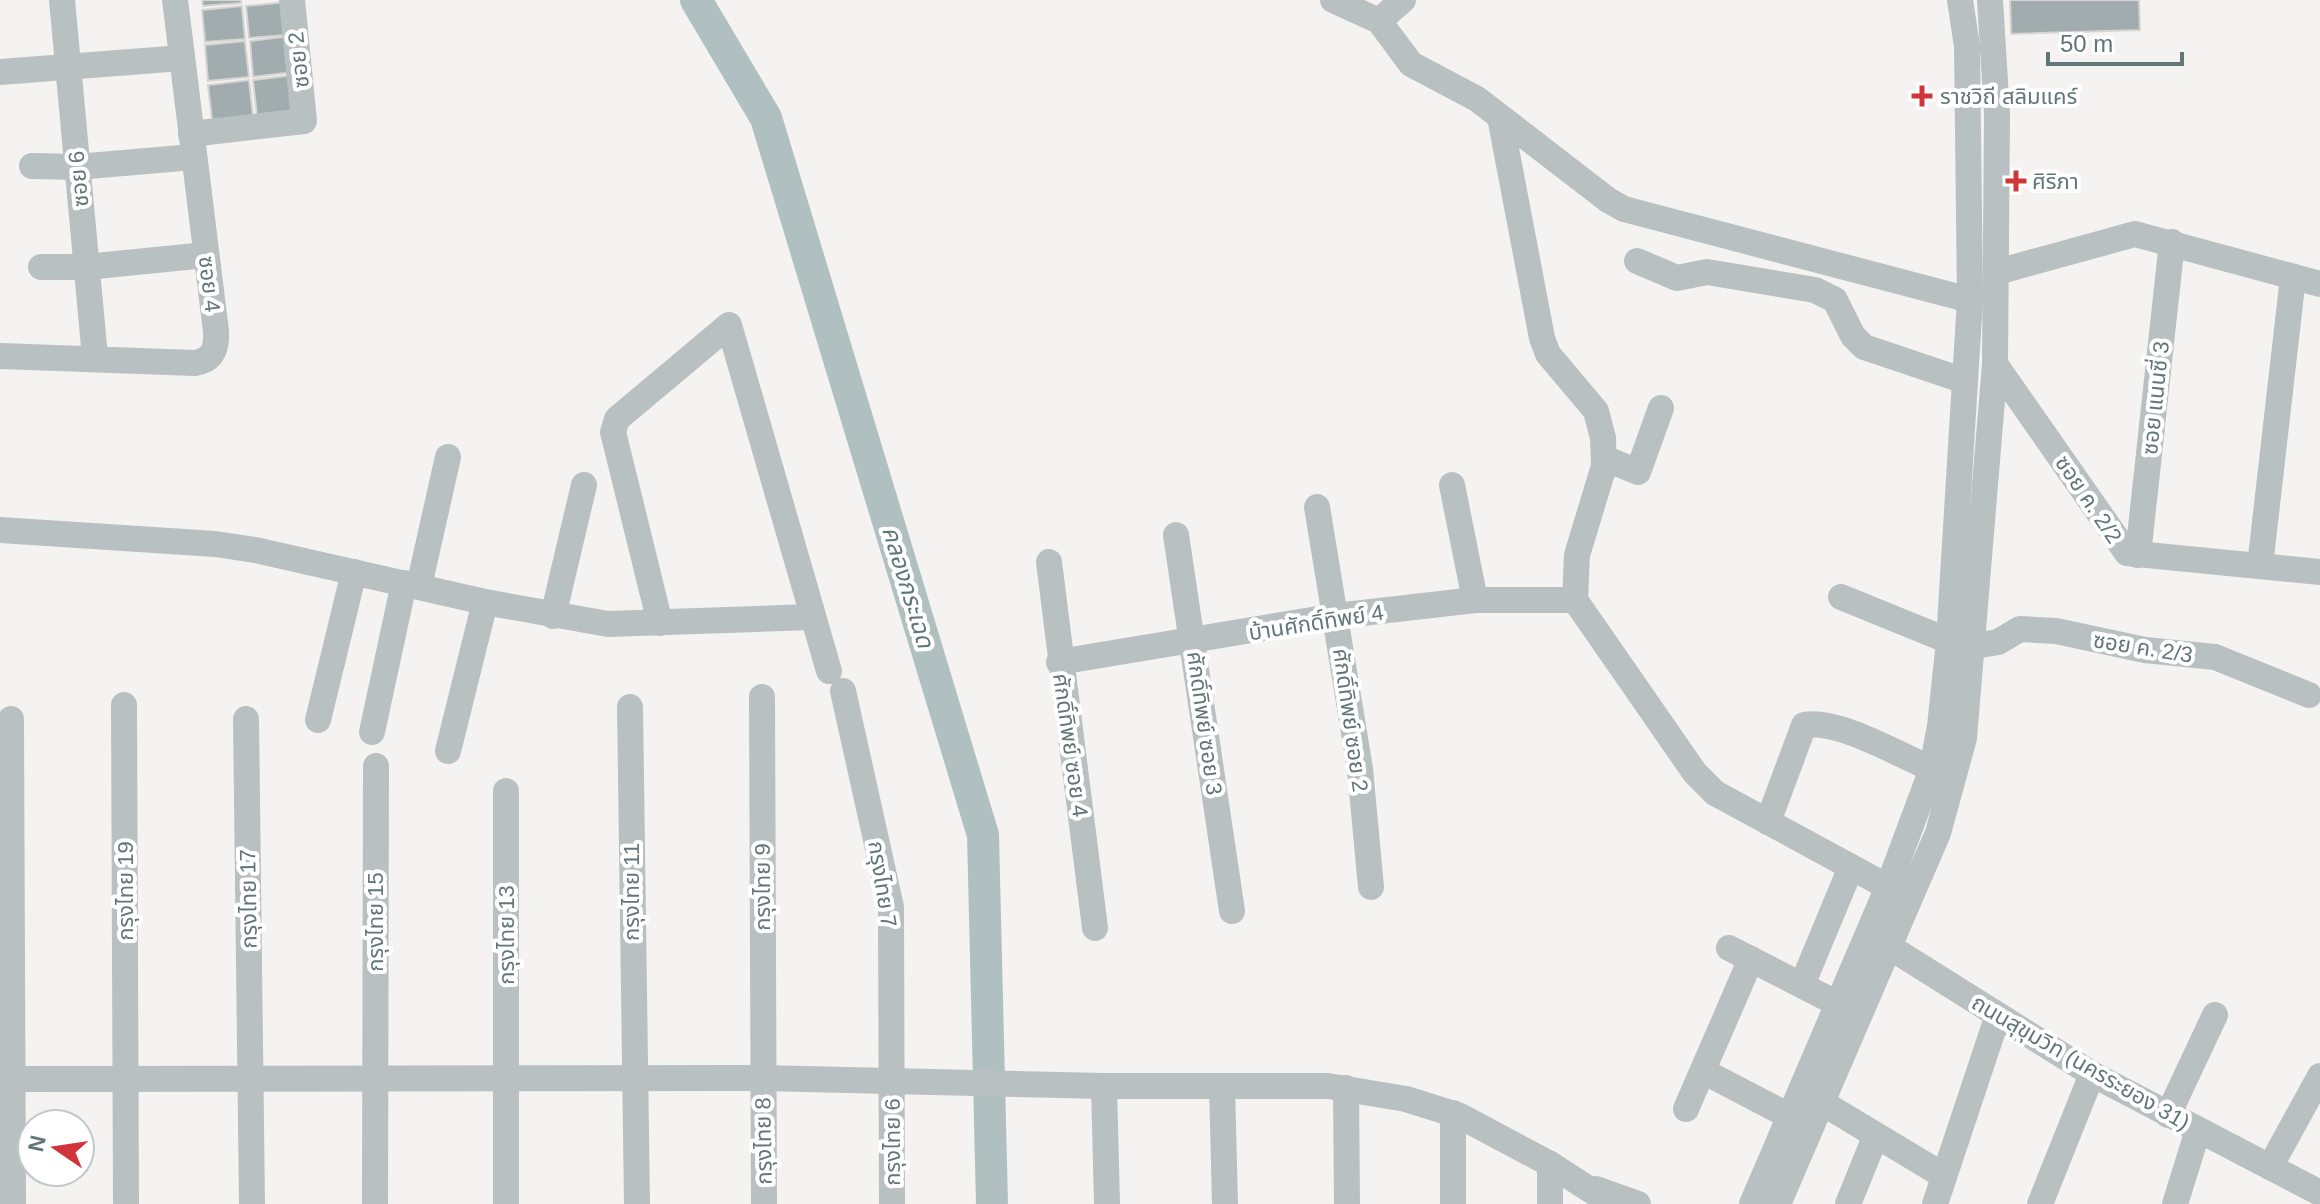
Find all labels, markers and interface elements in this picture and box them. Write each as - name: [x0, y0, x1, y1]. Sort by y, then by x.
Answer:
- scale bar: [2048, 16, 2182, 66]
- text: 50 m: [2060, 30, 2113, 57]
- street label: ซอย 2: [283, 31, 314, 89]
- place label: ราชวิถี สลิมแคร์: [1940, 84, 2078, 109]
- marker: ราชวิถี สลิมแคร์: [1911, 85, 1933, 107]
- street label: ซอย 6: [64, 150, 93, 208]
- place label: ศิริภา: [2032, 169, 2079, 194]
- marker: ศิริภา: [2007, 172, 2025, 190]
- street label: ซอย 4: [194, 255, 225, 314]
- street label: ซอย แนนซี่ 3: [2134, 340, 2174, 456]
- street label: ซอย ค. 2/2: [2050, 451, 2127, 548]
- water label: คลองกระเฉด: [877, 523, 940, 652]
- street label: บ้านศักดิ์ทิพย์ 4: [1247, 599, 1385, 646]
- street label: ซอย ค. 2/3: [2091, 627, 2194, 668]
- street label: ศักดิ์ทิพย์ ซอย 2: [1328, 647, 1374, 793]
- street label: ศักดิ์ทิพย์ ซอย 3: [1182, 650, 1228, 796]
- street label: ศักดิ์ทิพย์ ซอย 4: [1048, 672, 1094, 818]
- street label: กรุงไทย 7: [862, 839, 902, 929]
- street label: กรุงไทย 19: [113, 841, 139, 941]
- street label: กรุงไทย 11: [619, 843, 645, 941]
- street label: กรุงไทย 9: [750, 843, 776, 931]
- street label: กรุงไทย 17: [235, 849, 263, 949]
- street label: กรุงไทย 15: [363, 872, 389, 972]
- street label: กรุงไทย 13: [494, 885, 520, 985]
- street label: ถนนสุขุมวิท (นครระยอง 31): [1967, 990, 2194, 1136]
- street label: กรุงไทย 8: [750, 1097, 778, 1185]
- street label: กรุงไทย 6: [880, 1098, 906, 1186]
- north arrow: [16, 1108, 96, 1188]
- text: N: [23, 1133, 51, 1154]

